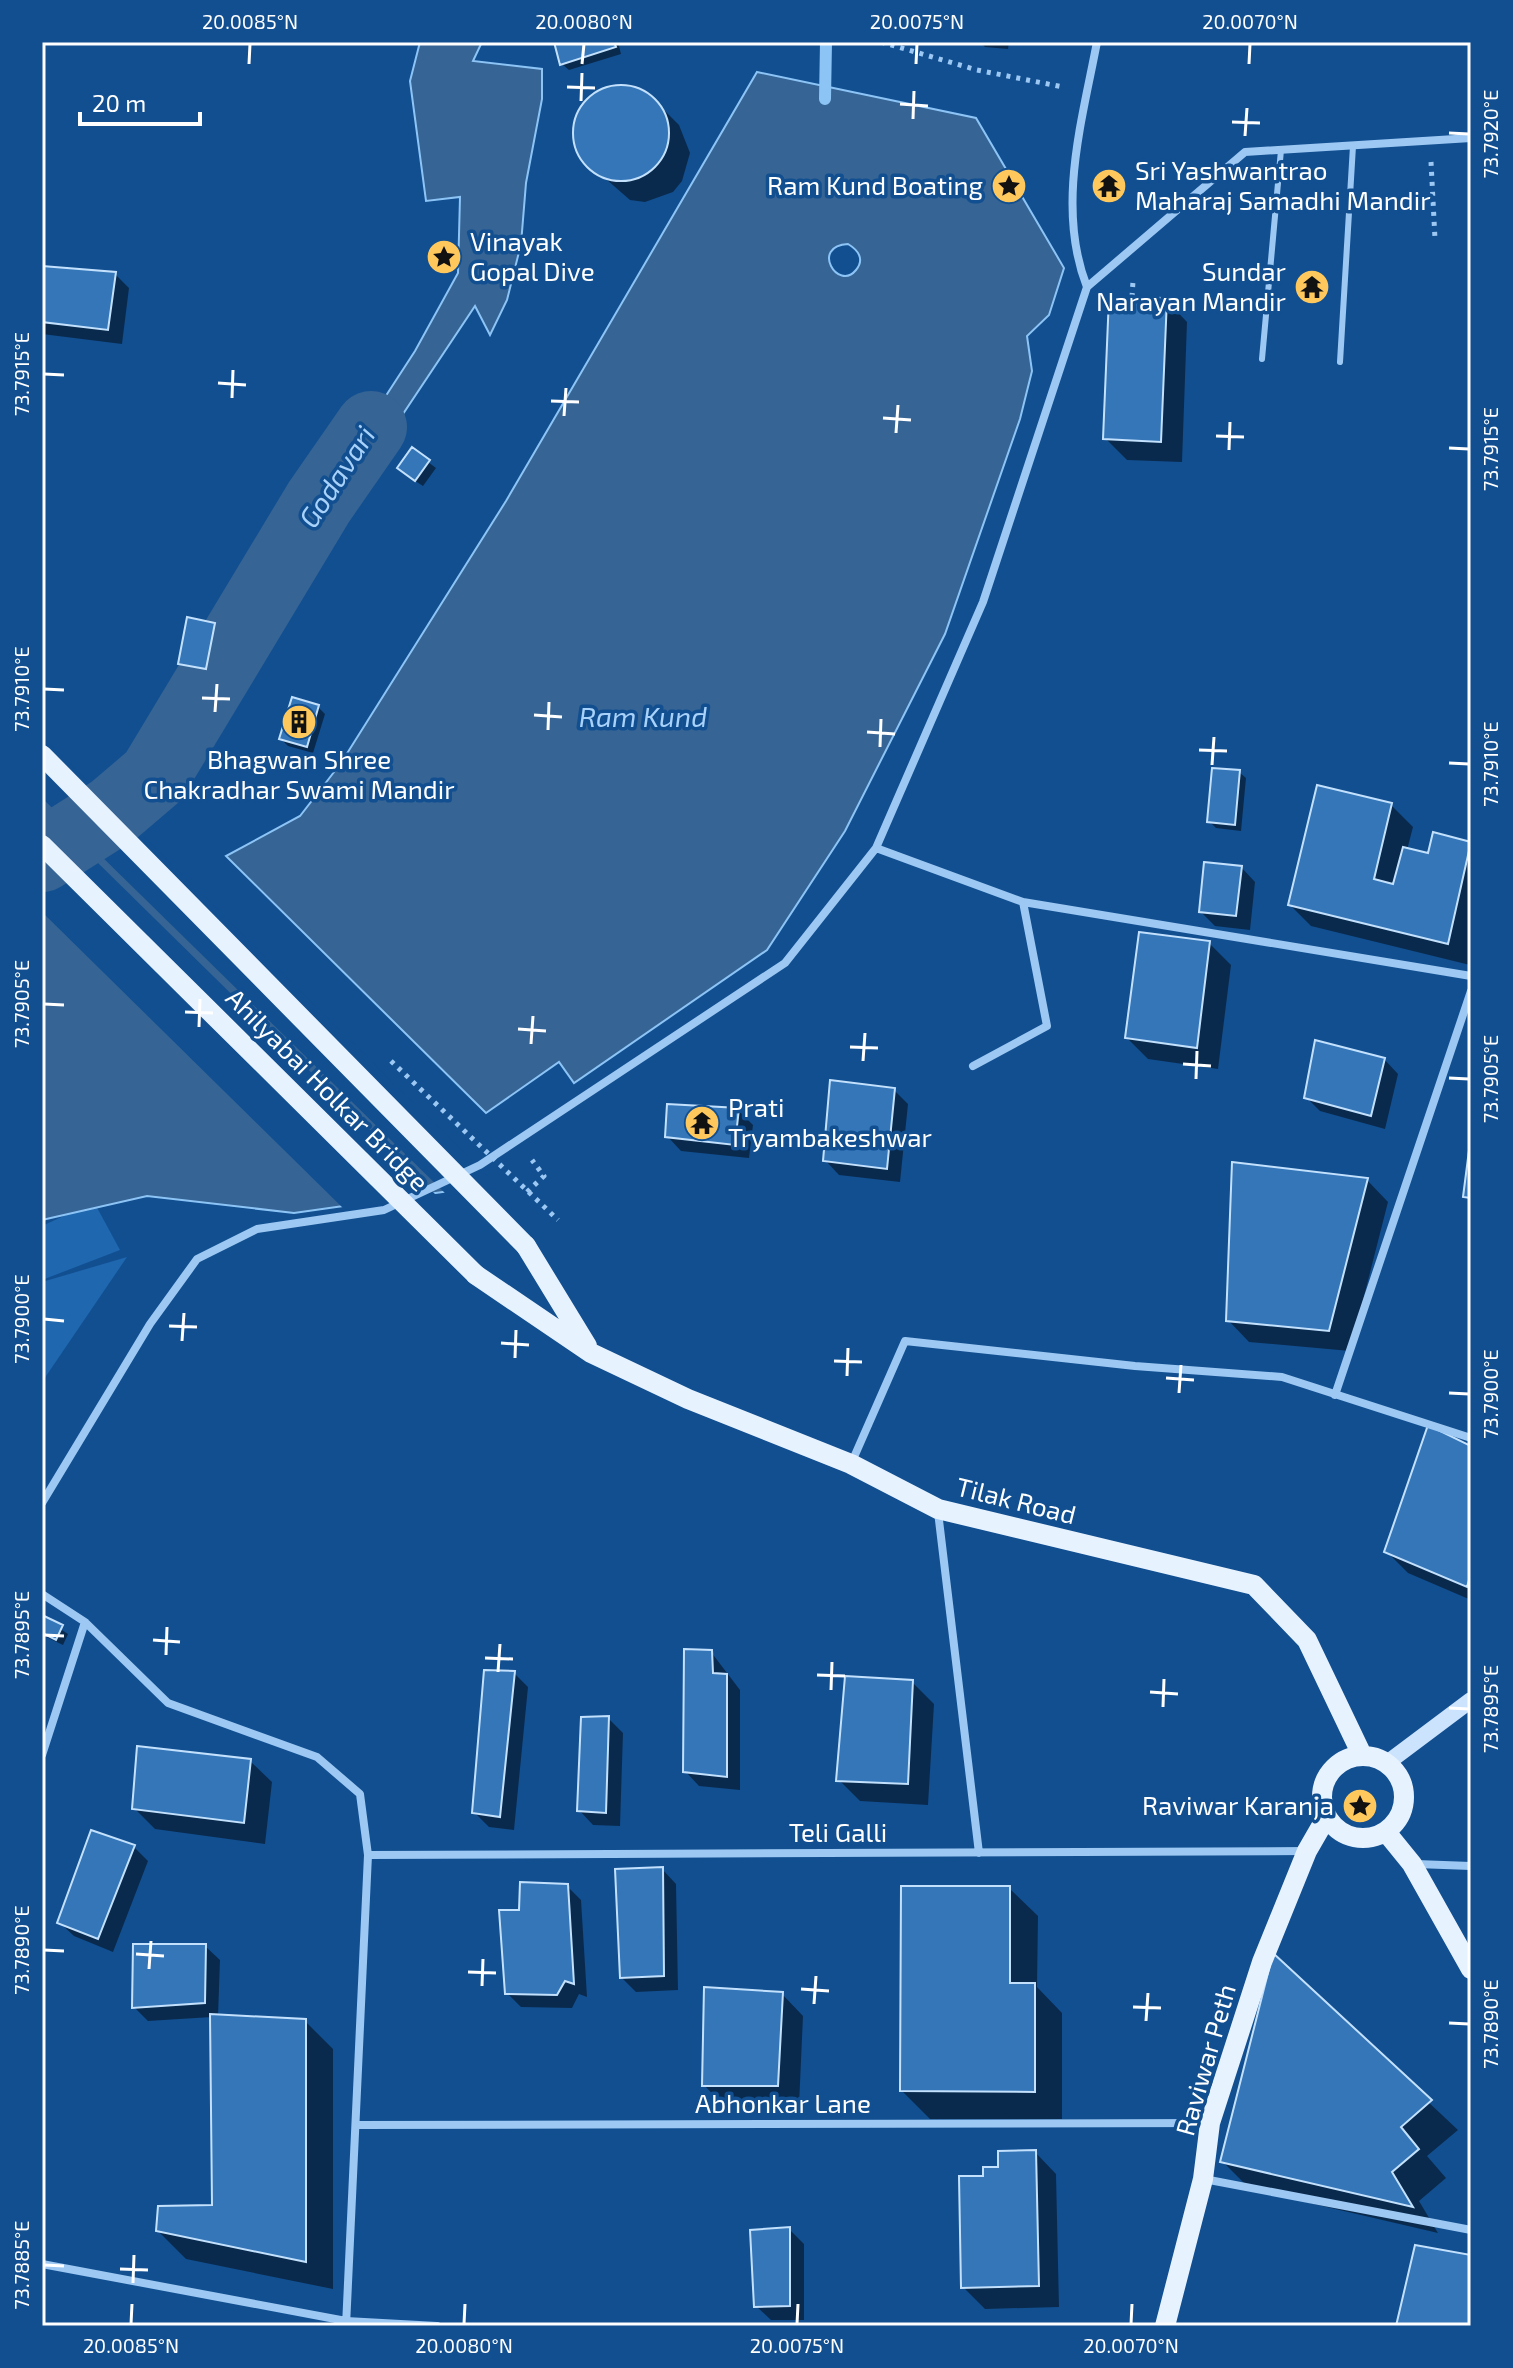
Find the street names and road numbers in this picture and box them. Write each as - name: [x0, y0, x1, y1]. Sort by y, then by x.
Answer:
- street label: Ahilyabai Holkar Bridge: [220, 981, 436, 1197]
- street label: Tilak Road: [953, 1470, 1079, 1529]
- street label: Teli Galli: [789, 1816, 887, 1847]
- street label: Raviwar Peth: [1168, 1980, 1241, 2139]
- street label: Abhonkar Lane: [695, 2087, 871, 2118]

